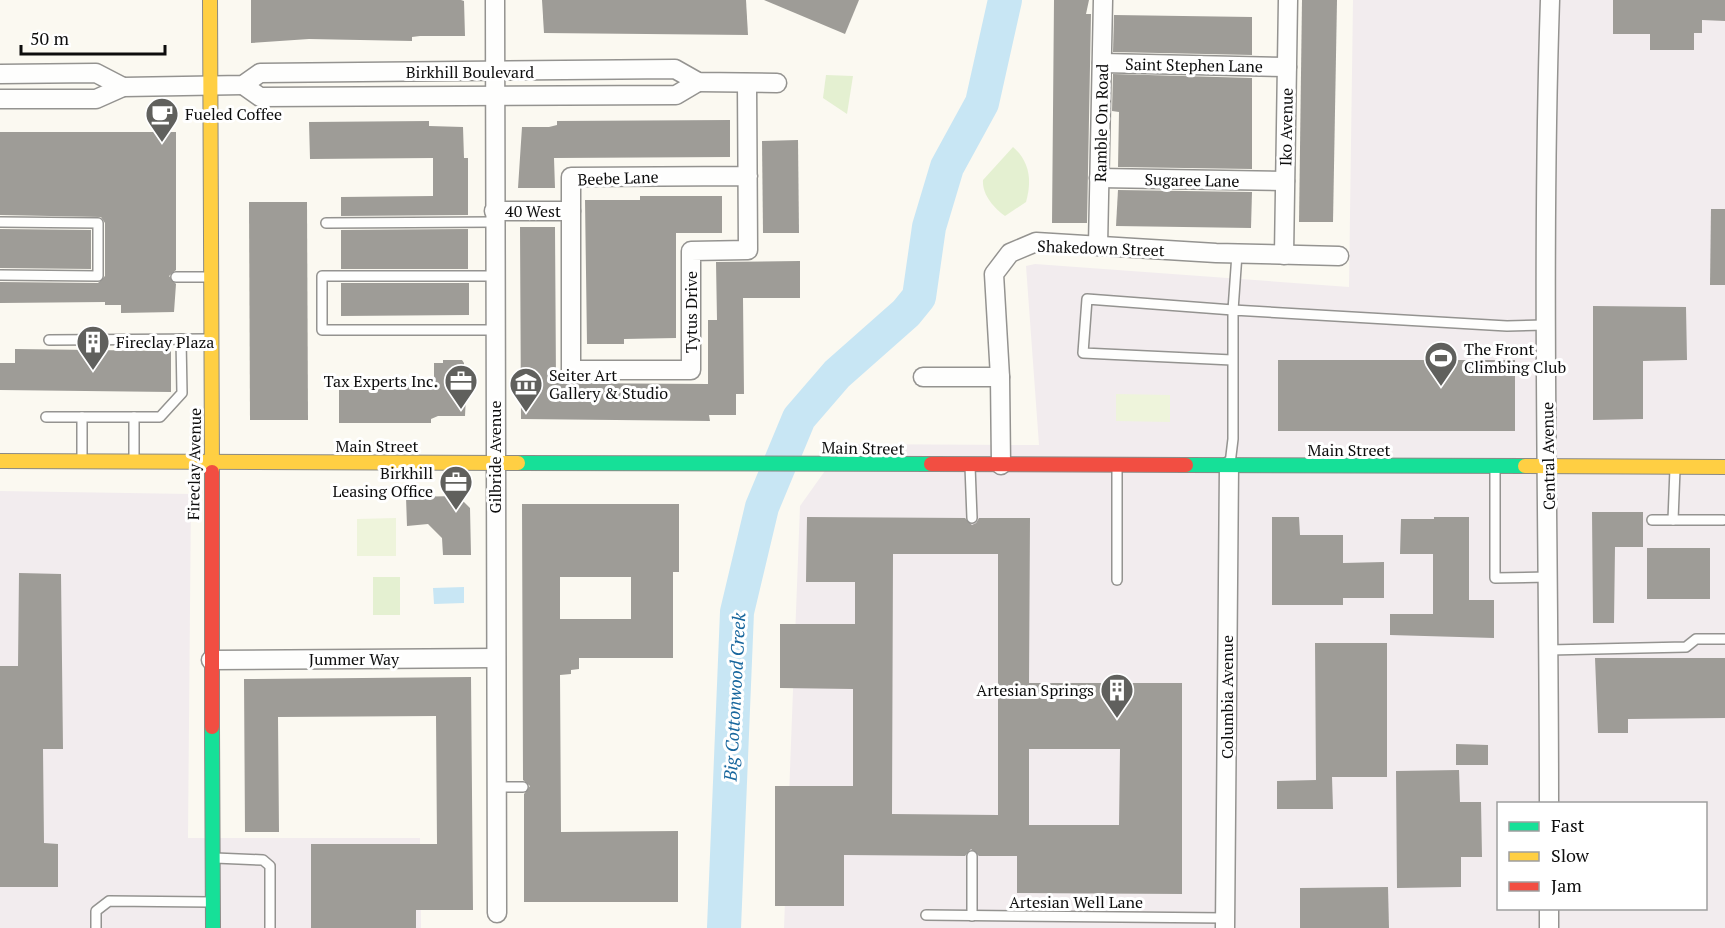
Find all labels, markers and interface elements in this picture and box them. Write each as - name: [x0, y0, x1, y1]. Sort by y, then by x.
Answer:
- scale bar: [21, 18, 165, 56]
- text: 50 m: [30, 26, 70, 50]
- street label: Saint Stephen Lane: [1125, 53, 1263, 77]
- street label: Birkhill Boulevard: [406, 61, 534, 83]
- street label: Ramble On Road: [1089, 63, 1113, 182]
- street label: Iko Avenue: [1274, 88, 1298, 166]
- cafe icon: Fueled Coffee: [144, 96, 180, 143]
- place label: Fueled Coffee: [185, 103, 282, 125]
- street label: Beebe Lane: [577, 166, 659, 190]
- street label: Sugaree Lane: [1144, 168, 1240, 192]
- street label: 40 West: [505, 200, 561, 222]
- street label: Shakedown Street: [1037, 235, 1165, 261]
- street label: Tytus Drive: [680, 271, 702, 353]
- building icon: Fireclay Plaza: [75, 324, 111, 371]
- place label: Fireclay Plaza: [116, 331, 214, 353]
- place label: The Front Climbing Club: [1464, 338, 1566, 378]
- sports icon: The Front Climbing Club: [1423, 340, 1459, 387]
- office icon: Tax Experts Inc.: [443, 363, 479, 410]
- place label: Seiter Art Gallery & Studio: [549, 364, 668, 404]
- museum icon: Seiter Art Gallery & Studio: [508, 366, 544, 413]
- place label: Tax Experts Inc.: [324, 370, 438, 392]
- street label: Gilbride Avenue: [484, 400, 506, 514]
- street label: Central Avenue: [1536, 402, 1560, 510]
- street label: Fireclay Avenue: [182, 408, 206, 520]
- street label: Main Street: [336, 435, 418, 457]
- street label: Main Street: [821, 436, 905, 460]
- street label: Main Street: [1308, 439, 1390, 461]
- place label: Birkhill Leasing Office: [332, 462, 433, 502]
- office icon: Birkhill Leasing Office: [438, 464, 474, 511]
- water label: Big Cottonwood Creek: [718, 612, 750, 783]
- street label: Columbia Avenue: [1216, 635, 1238, 759]
- street label: Jummer Way: [309, 648, 400, 670]
- building icon: Artesian Springs: [1099, 672, 1135, 719]
- place label: Artesian Springs: [976, 679, 1094, 701]
- legend: [1497, 802, 1707, 910]
- text: Fast: [1551, 813, 1585, 837]
- text: Slow: [1551, 843, 1590, 867]
- text: Jam: [1551, 873, 1582, 897]
- street label: Artesian Well Lane: [1009, 891, 1143, 913]

